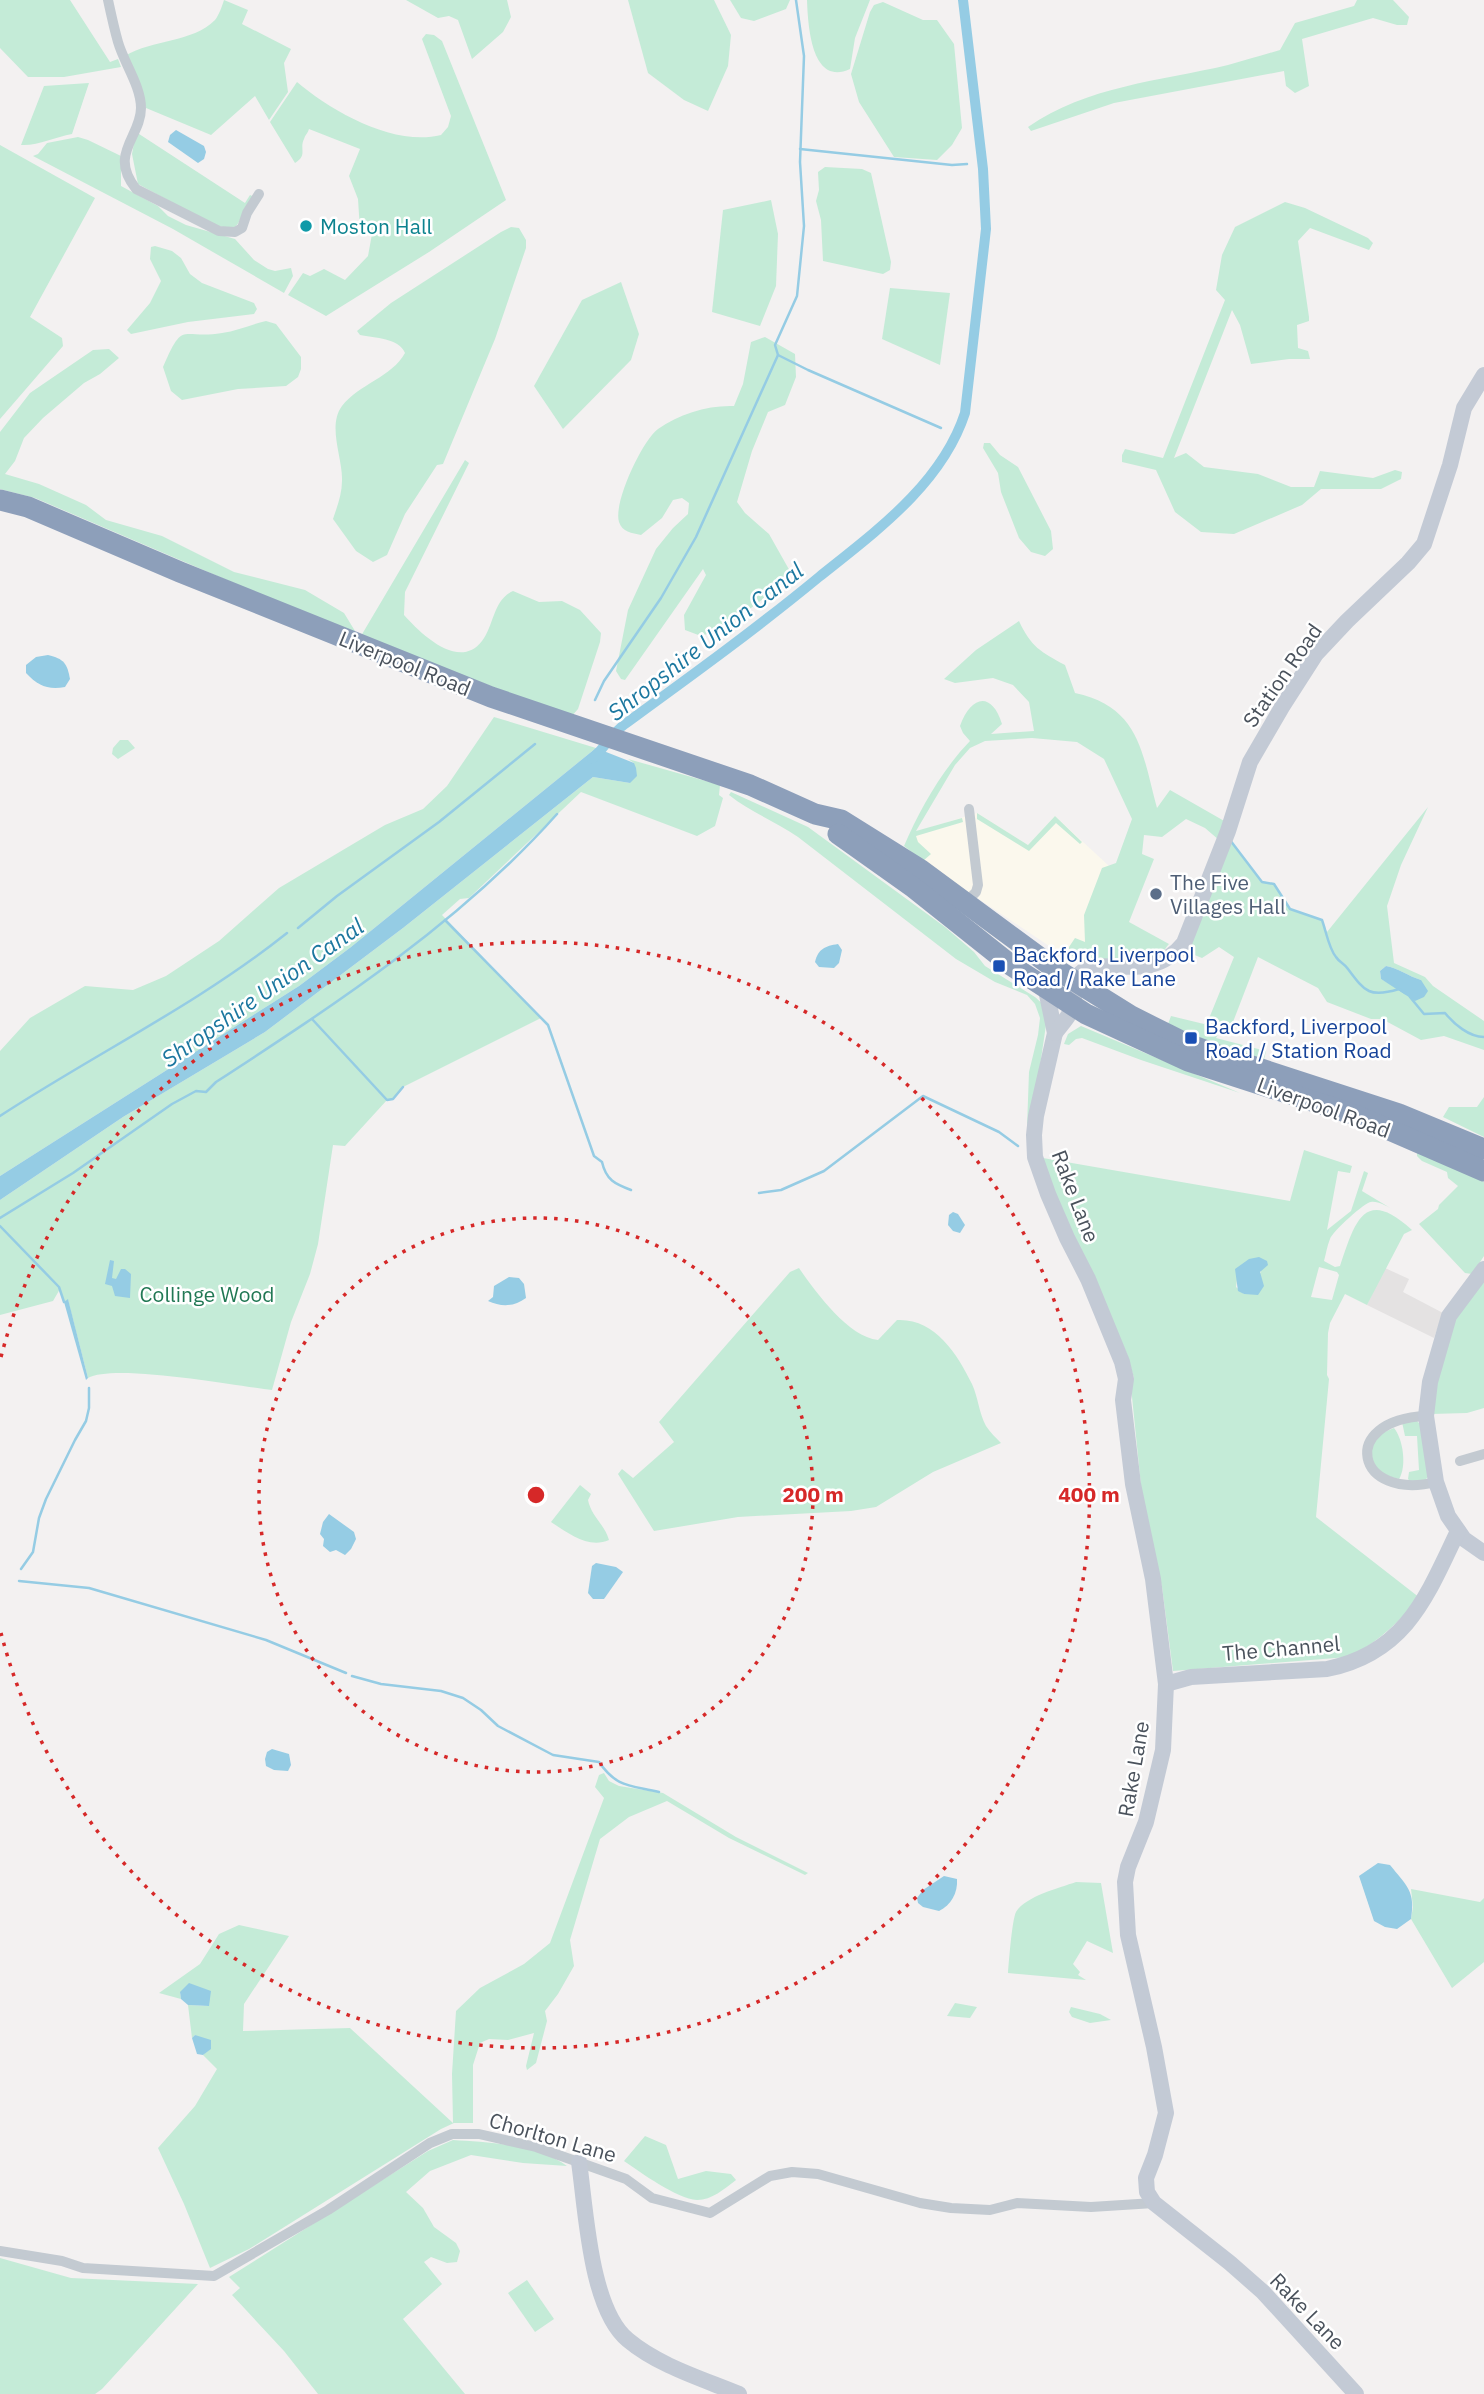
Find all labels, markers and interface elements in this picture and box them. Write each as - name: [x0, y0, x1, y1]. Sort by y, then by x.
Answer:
- place label: Moston Hall: [320, 212, 432, 240]
- marker: Moston Hall: [298, 218, 314, 234]
- water label: Shropshire Union Canal: [601, 555, 810, 727]
- street label: Station Road: [1236, 618, 1328, 732]
- street label: Liverpool Road: [335, 624, 475, 702]
- place label: The Five Villages Hall: [1170, 868, 1286, 920]
- marker: The Five Villages Hall: [1148, 886, 1164, 902]
- water label: Shropshire Union Canal: [155, 910, 370, 1073]
- place label: Backford, Liverpool Road / Rake Lane: [1013, 940, 1195, 992]
- marker: Backford, Liverpool Road / Rake Lane: [991, 958, 1007, 974]
- place label: Backford, Liverpool Road / Station Road: [1205, 1012, 1392, 1064]
- marker: Backford, Liverpool Road / Station Road: [1183, 1030, 1199, 1046]
- street label: Liverpool Road: [1254, 1070, 1394, 1144]
- street label: Rake Lane: [1046, 1146, 1106, 1246]
- park label: Collinge Wood: [140, 1280, 274, 1308]
- text: 200 m: [782, 1480, 844, 1508]
- text: 400 m: [1058, 1480, 1120, 1508]
- centre of rings: [524, 1483, 548, 1507]
- street label: The Channel: [1221, 1629, 1341, 1667]
- street label: Rake Lane: [1111, 1719, 1155, 1819]
- street label: Chorlton Lane: [486, 2105, 620, 2169]
- street label: Rake Lane: [1264, 2266, 1352, 2356]

